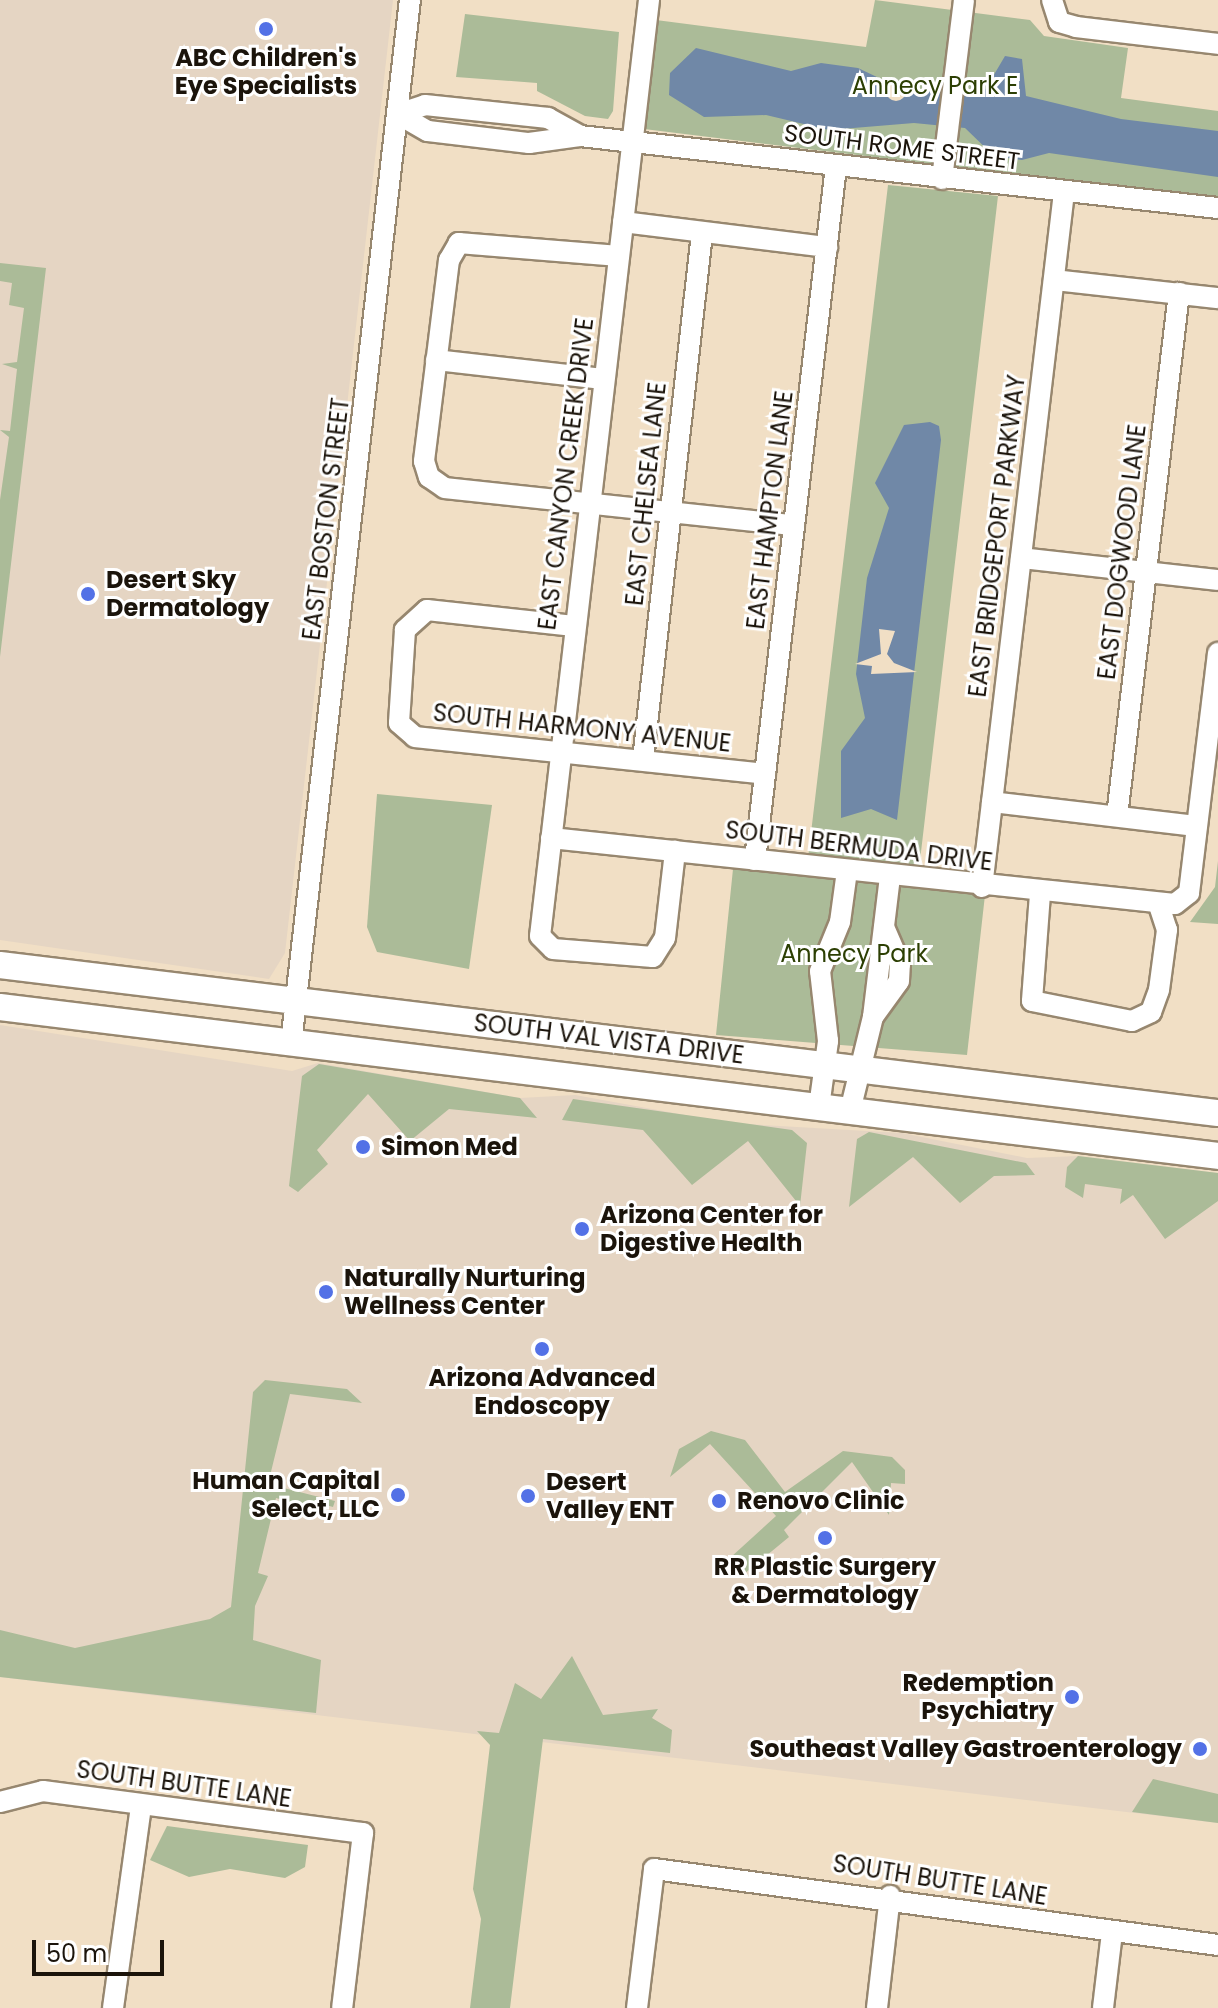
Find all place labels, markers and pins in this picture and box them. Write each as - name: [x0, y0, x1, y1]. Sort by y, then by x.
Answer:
- marker: ABC Children's Eye Specialists: [255, 18, 277, 40]
- place label: ABC Children's Eye Specialists: [175, 44, 357, 100]
- place label: Desert Sky Dermatology: [106, 566, 269, 622]
- marker: Desert Sky Dermatology: [77, 583, 99, 605]
- place label: Simon Med: [381, 1133, 518, 1161]
- marker: Simon Med: [352, 1136, 374, 1158]
- place label: Arizona Center for Digestive Health: [600, 1201, 823, 1257]
- marker: Arizona Center for Digestive Health: [571, 1218, 593, 1240]
- place label: Naturally Nurturing Wellness Center: [344, 1264, 585, 1320]
- marker: Naturally Nurturing Wellness Center: [315, 1281, 337, 1303]
- marker: Arizona Advanced Endoscopy: [531, 1338, 553, 1360]
- place label: Arizona Advanced Endoscopy: [429, 1364, 655, 1420]
- place label: Human Capital Select, LLC: [192, 1467, 380, 1523]
- place label: Desert Valley ENT: [546, 1468, 674, 1524]
- marker: Human Capital Select, LLC: [387, 1484, 409, 1506]
- marker: Desert Valley ENT: [517, 1485, 539, 1507]
- place label: Renovo Clinic: [737, 1487, 905, 1515]
- marker: Renovo Clinic: [708, 1490, 730, 1512]
- marker: RR Plastic Surgery & Dermatology: [814, 1527, 836, 1549]
- place label: RR Plastic Surgery & Dermatology: [714, 1553, 936, 1609]
- place label: Redemption Psychiatry: [902, 1669, 1054, 1725]
- marker: Redemption Psychiatry: [1061, 1686, 1083, 1708]
- place label: Southeast Valley Gastroenterology: [749, 1735, 1182, 1763]
- marker: Southeast Valley Gastroenterology: [1189, 1738, 1211, 1760]

